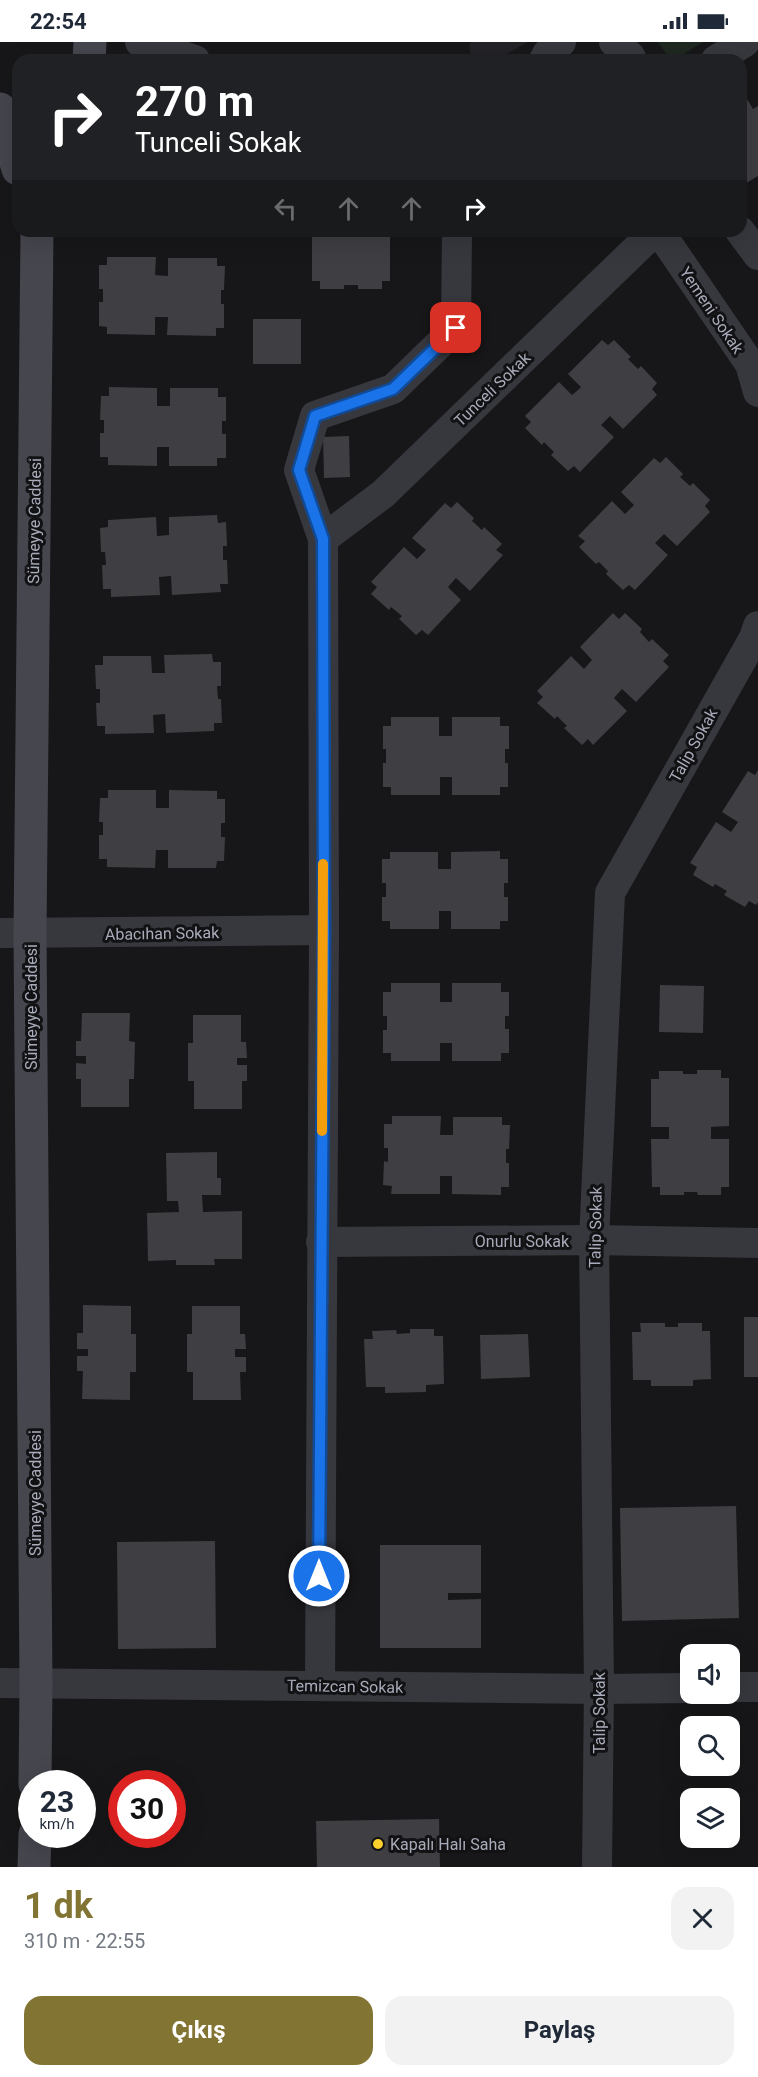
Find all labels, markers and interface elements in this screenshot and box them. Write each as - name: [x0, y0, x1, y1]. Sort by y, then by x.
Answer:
- text: 22:54: [30, 9, 87, 34]
- text: 270 m: [135, 77, 254, 126]
- icon: right: [36, 78, 114, 156]
- text: Tunceli Sokak: [135, 127, 301, 159]
- icon: left: [269, 192, 302, 225]
- icon: ahead: [332, 192, 365, 225]
- icon: ahead: [395, 192, 428, 225]
- icon: right: [458, 192, 491, 225]
- street label: Yemeni Sokak: [676, 263, 748, 358]
- pin: [430, 302, 481, 353]
- icon: arrive: [439, 311, 472, 344]
- street label: Tunceli Sokak: [450, 348, 535, 430]
- street label: Sümeyye Caddesi: [24, 458, 45, 584]
- street label: Talip Sokak: [665, 704, 722, 786]
- street label: Abacıhan Sokak: [105, 923, 220, 944]
- street label: Sümeyye Caddesi: [22, 944, 41, 1070]
- street label: Talip Sokak: [585, 1185, 606, 1268]
- street label: Onurlu Sokak: [475, 1232, 570, 1251]
- street label: Sümeyye Caddesi: [26, 1430, 45, 1556]
- position arrow: [287, 1544, 351, 1608]
- map controls: [680, 1644, 740, 1848]
- button: sound: [680, 1644, 740, 1704]
- street label: Talip Sokak: [590, 1671, 609, 1754]
- street label: Temizcan Sokak: [287, 1676, 404, 1697]
- button: search: [680, 1716, 740, 1776]
- speed limit sign: 30: [108, 1770, 186, 1848]
- text: 23: [40, 1784, 74, 1819]
- button: layers: [680, 1788, 740, 1848]
- text: km/h: [39, 1815, 75, 1833]
- place label: Kapalı Halı Saha: [390, 1835, 506, 1854]
- marker: Kapalı Halı Saha: [371, 1837, 385, 1851]
- text: 1 dk: [24, 1885, 93, 1927]
- button: close: [671, 1887, 734, 1950]
- text: 310 m · 22:55: [24, 1929, 145, 1953]
- button: Çıkış: [24, 1996, 373, 2065]
- button: Paylaş: [385, 1996, 734, 2065]

